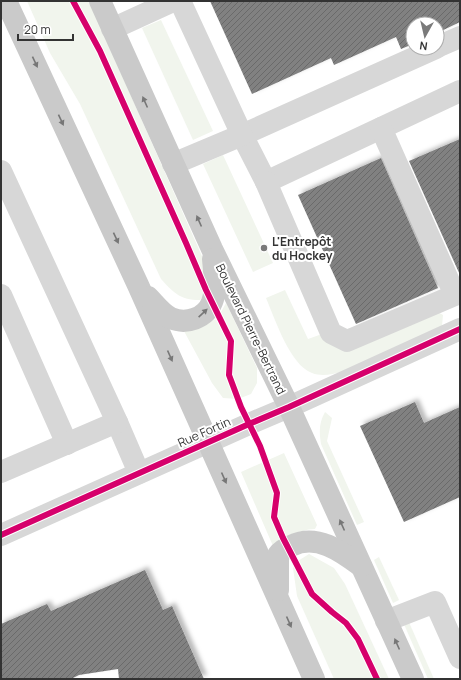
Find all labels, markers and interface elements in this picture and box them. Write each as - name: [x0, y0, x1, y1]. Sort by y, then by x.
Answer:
- scale bar: [18, 16, 73, 42]
- north arrow: [405, 16, 445, 56]
- text: 20 m: [24, 21, 51, 38]
- text: N: [418, 38, 428, 54]
- one-way arrow: [32, 56, 38, 68]
- one-way arrow: [142, 97, 148, 108]
- one-way arrow: [59, 114, 65, 126]
- one-way arrow: [196, 215, 202, 227]
- one-way arrow: [113, 232, 119, 243]
- place label: L'Entrepôt du Hockey: [272, 233, 333, 264]
- marker: L'Entrepôt du Hockey: [259, 243, 269, 253]
- street label: Boulevard Pierre-Bertrand: [212, 261, 290, 397]
- one-way arrow: [198, 308, 208, 318]
- one-way arrow: [167, 351, 173, 363]
- street label: Rue Fortin: [175, 413, 233, 451]
- one-way arrow: [221, 473, 227, 484]
- one-way arrow: [339, 519, 345, 531]
- one-way arrow: [286, 617, 292, 629]
- one-way arrow: [393, 637, 399, 649]

